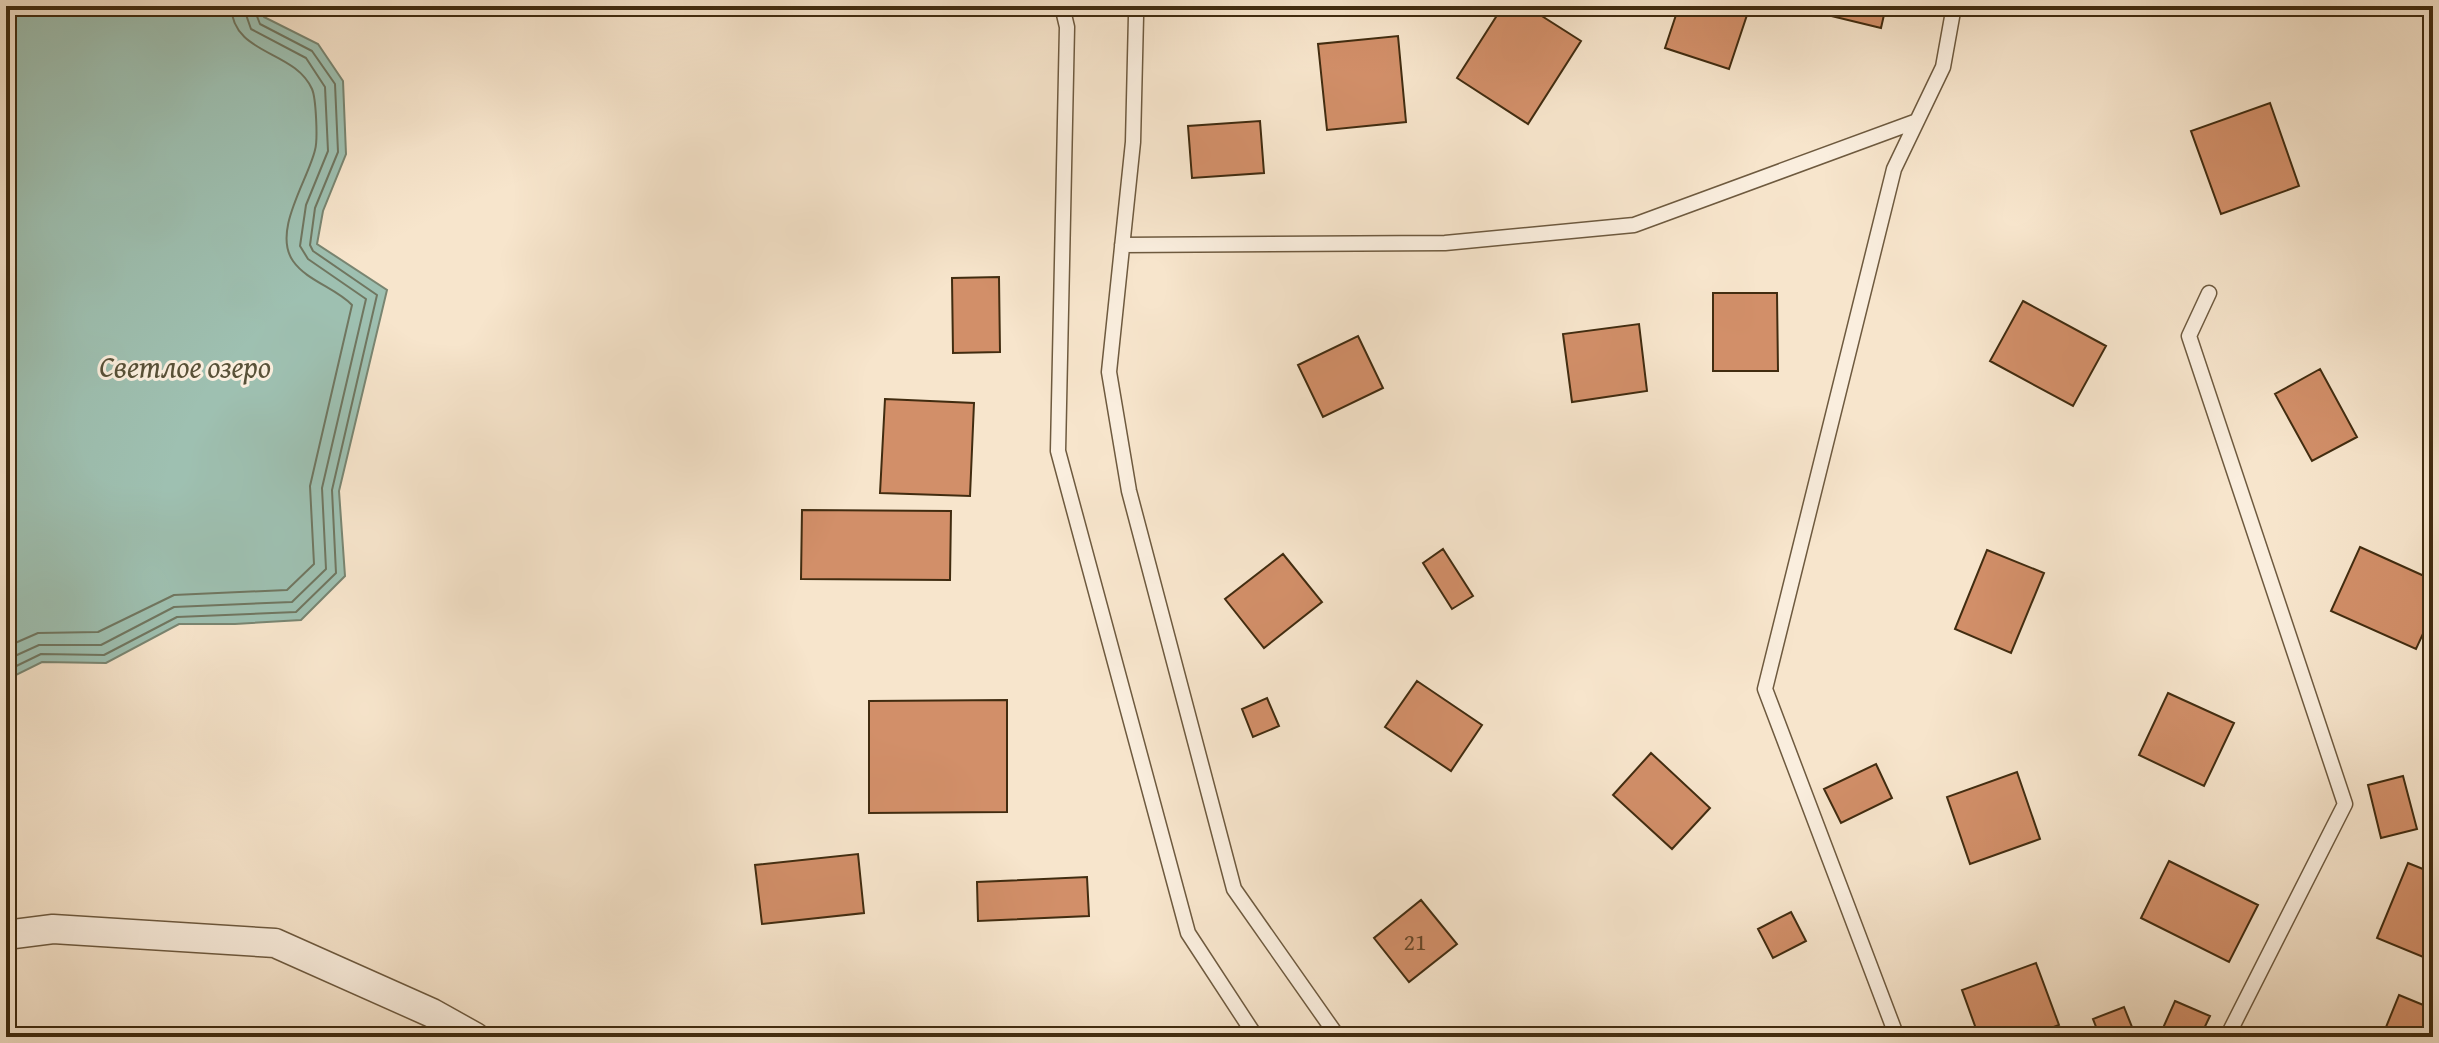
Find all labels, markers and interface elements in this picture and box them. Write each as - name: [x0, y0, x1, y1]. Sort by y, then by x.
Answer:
- water label: Светлое озеро: [99, 344, 271, 388]
- house number: 21: [1403, 924, 1427, 959]

